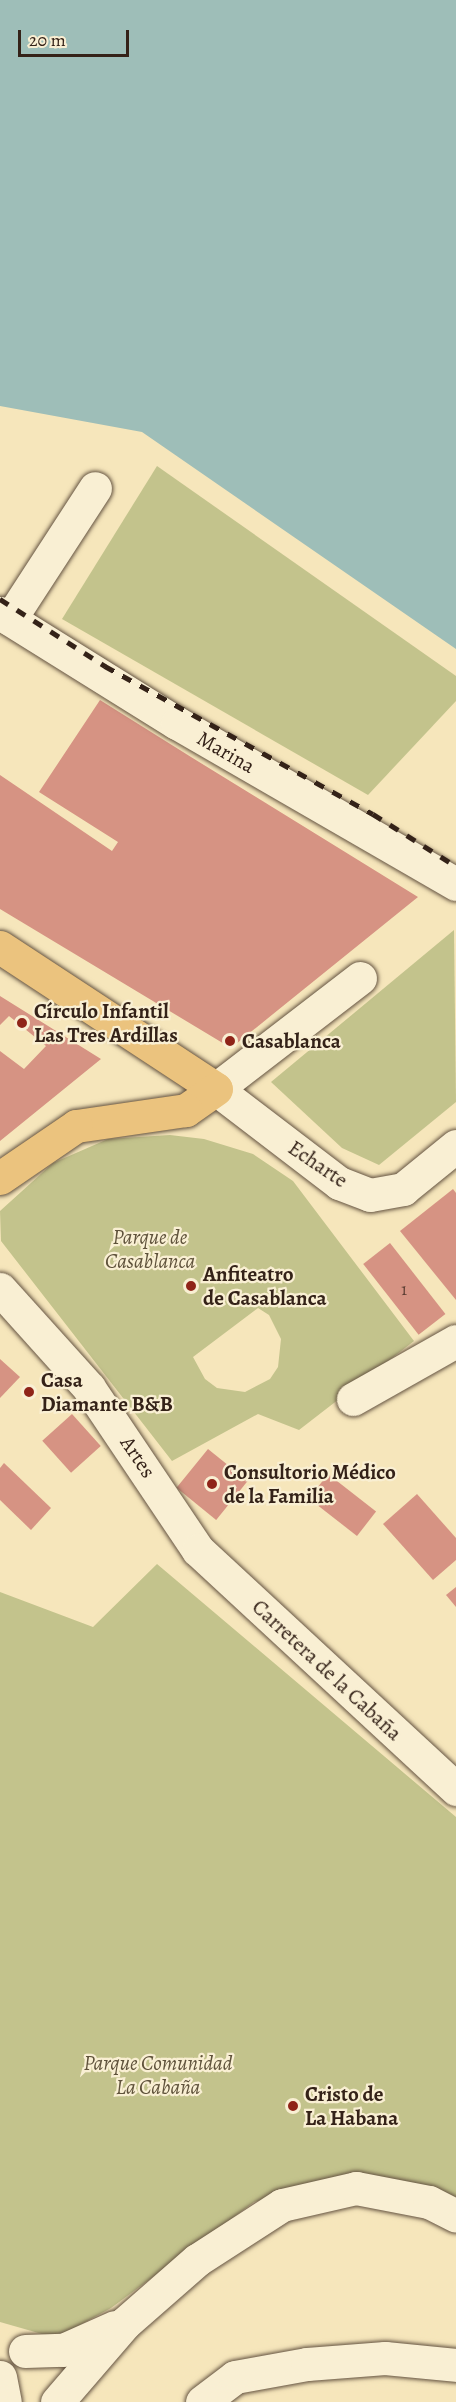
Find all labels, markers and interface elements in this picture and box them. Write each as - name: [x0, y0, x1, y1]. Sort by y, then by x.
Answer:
- scale bar: [21, 18, 132, 56]
- text: 20 m: [29, 28, 66, 52]
- street label: Marina: [193, 725, 259, 779]
- place label: Círculo Infantil Las Tres Ardillas: [34, 998, 178, 1048]
- marker: Círculo Infantil Las Tres Ardillas: [15, 1016, 29, 1030]
- place label: Casablanca: [242, 1028, 341, 1054]
- marker: Casablanca: [223, 1034, 237, 1048]
- street label: Echarte: [284, 1135, 352, 1193]
- park label: Parque de Casablanca: [105, 1224, 195, 1274]
- place label: Anfiteatro de Casablanca: [203, 1261, 327, 1311]
- house number: 1: [401, 1278, 407, 1300]
- marker: Anfiteatro de Casablanca: [184, 1279, 198, 1293]
- place label: Casa Diamante B&B: [41, 1367, 173, 1417]
- marker: Casa Diamante B&B: [22, 1385, 36, 1399]
- street label: Artes: [115, 1431, 161, 1483]
- place label: Consultorio Médico de la Familia: [224, 1459, 396, 1509]
- marker: Consultorio Médico de la Familia: [205, 1477, 219, 1491]
- street label: Carretera de la Cabaña: [247, 1594, 407, 1746]
- park label: Parque Comunidad La Cabaña: [83, 2050, 233, 2100]
- place label: Cristo de La Habana: [305, 2081, 398, 2131]
- marker: Cristo de La Habana: [286, 2099, 300, 2113]

